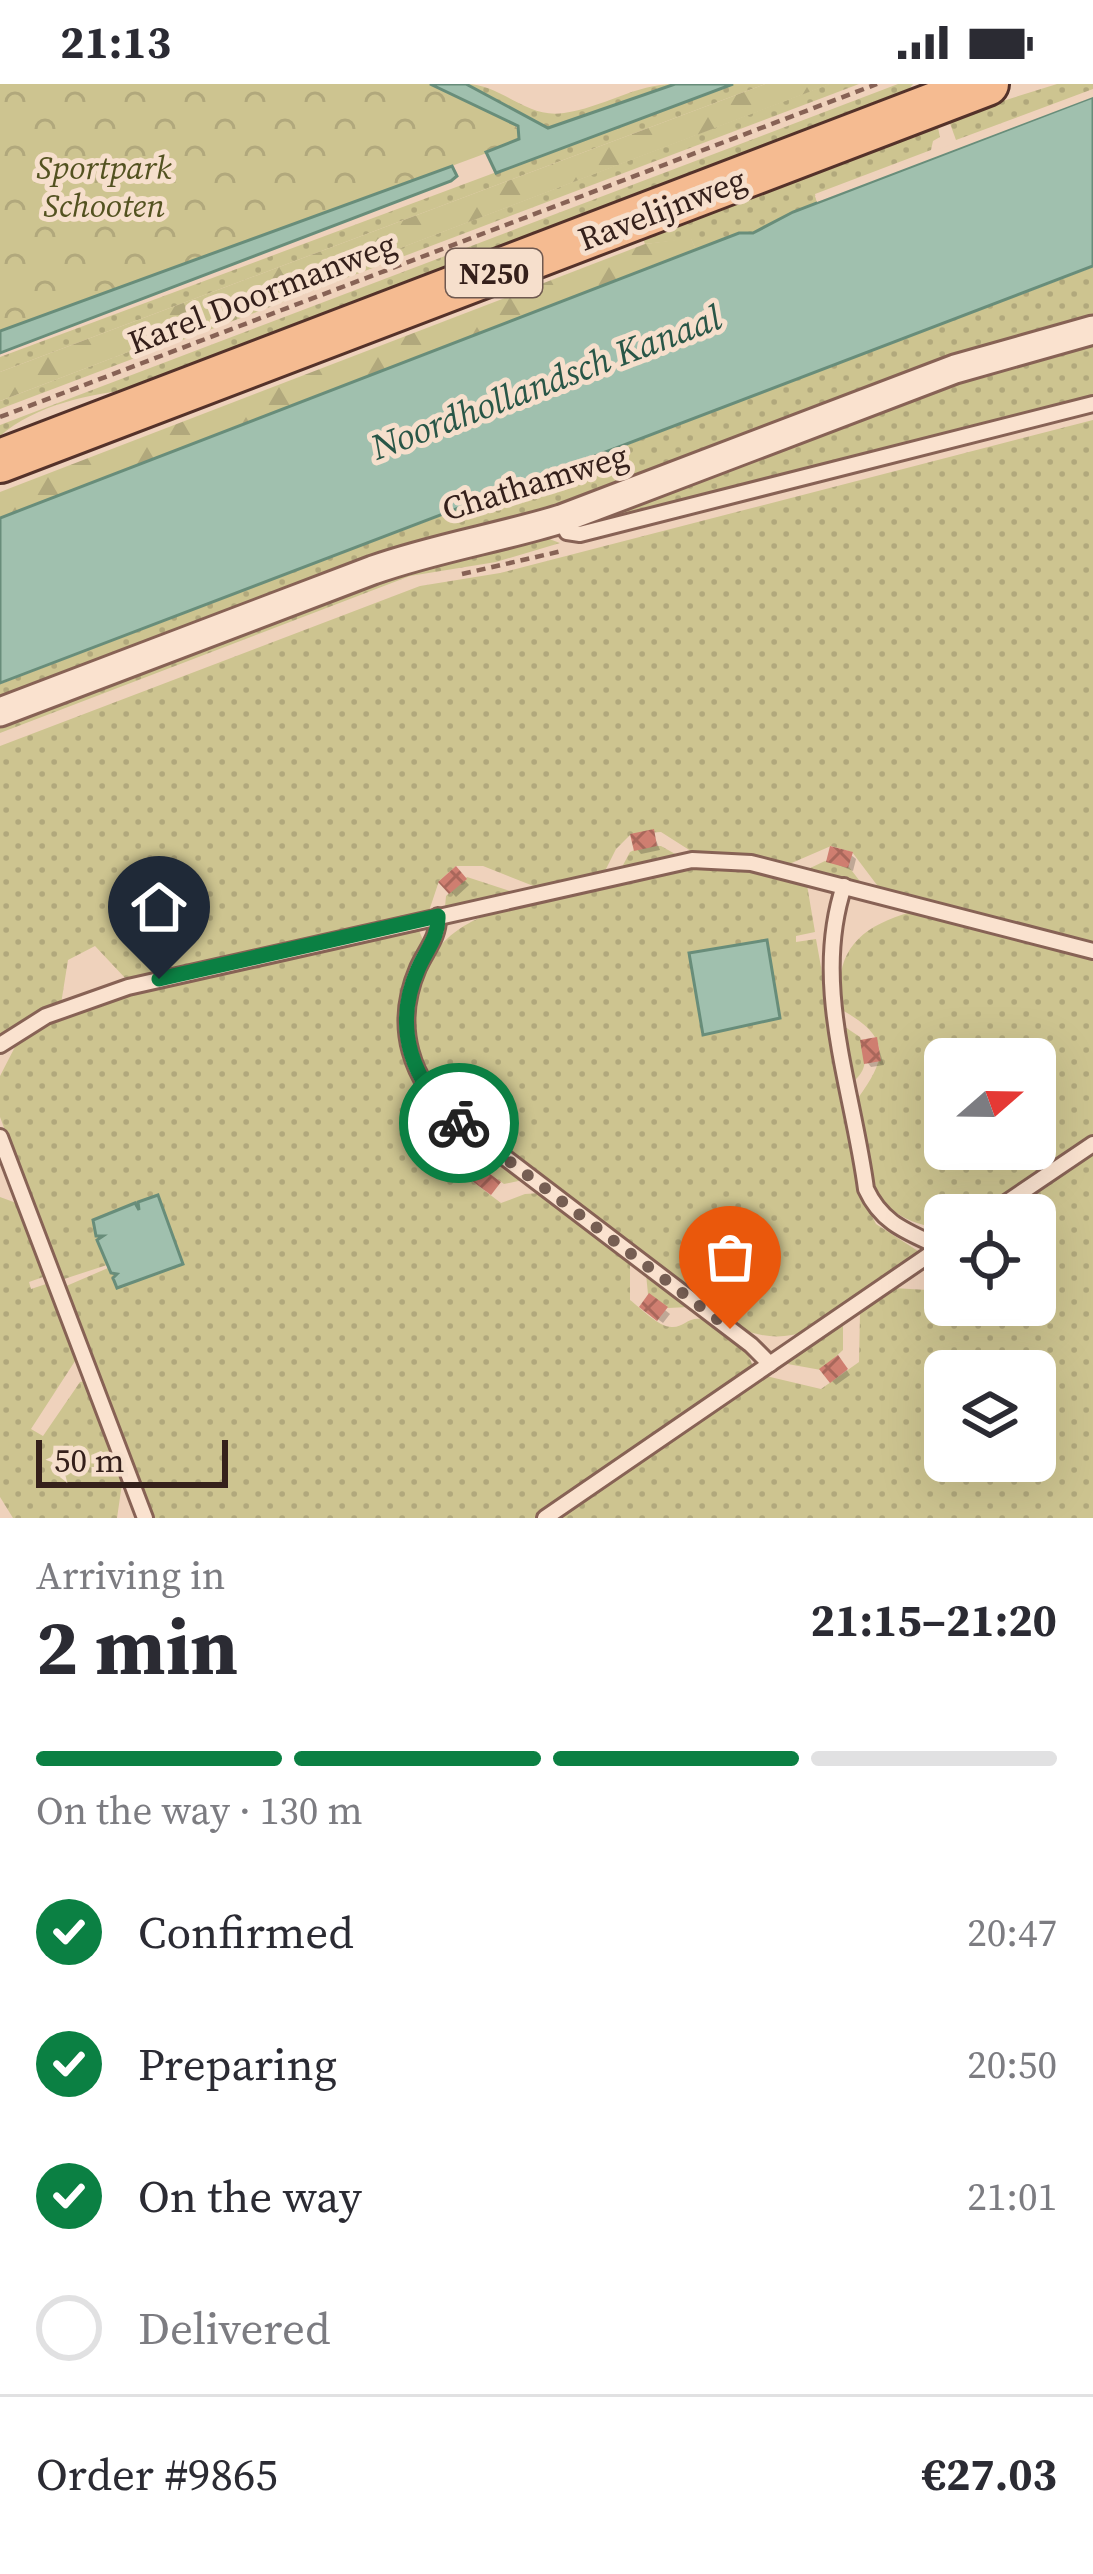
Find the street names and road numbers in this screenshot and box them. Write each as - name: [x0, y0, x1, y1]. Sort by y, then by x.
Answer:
- street label: Ravelijnweg: [572, 156, 752, 262]
- street label: Karel Doormanweg: [122, 221, 402, 365]
- road number: N250: [446, 249, 542, 297]
- street label: Chathamweg: [437, 432, 633, 532]

